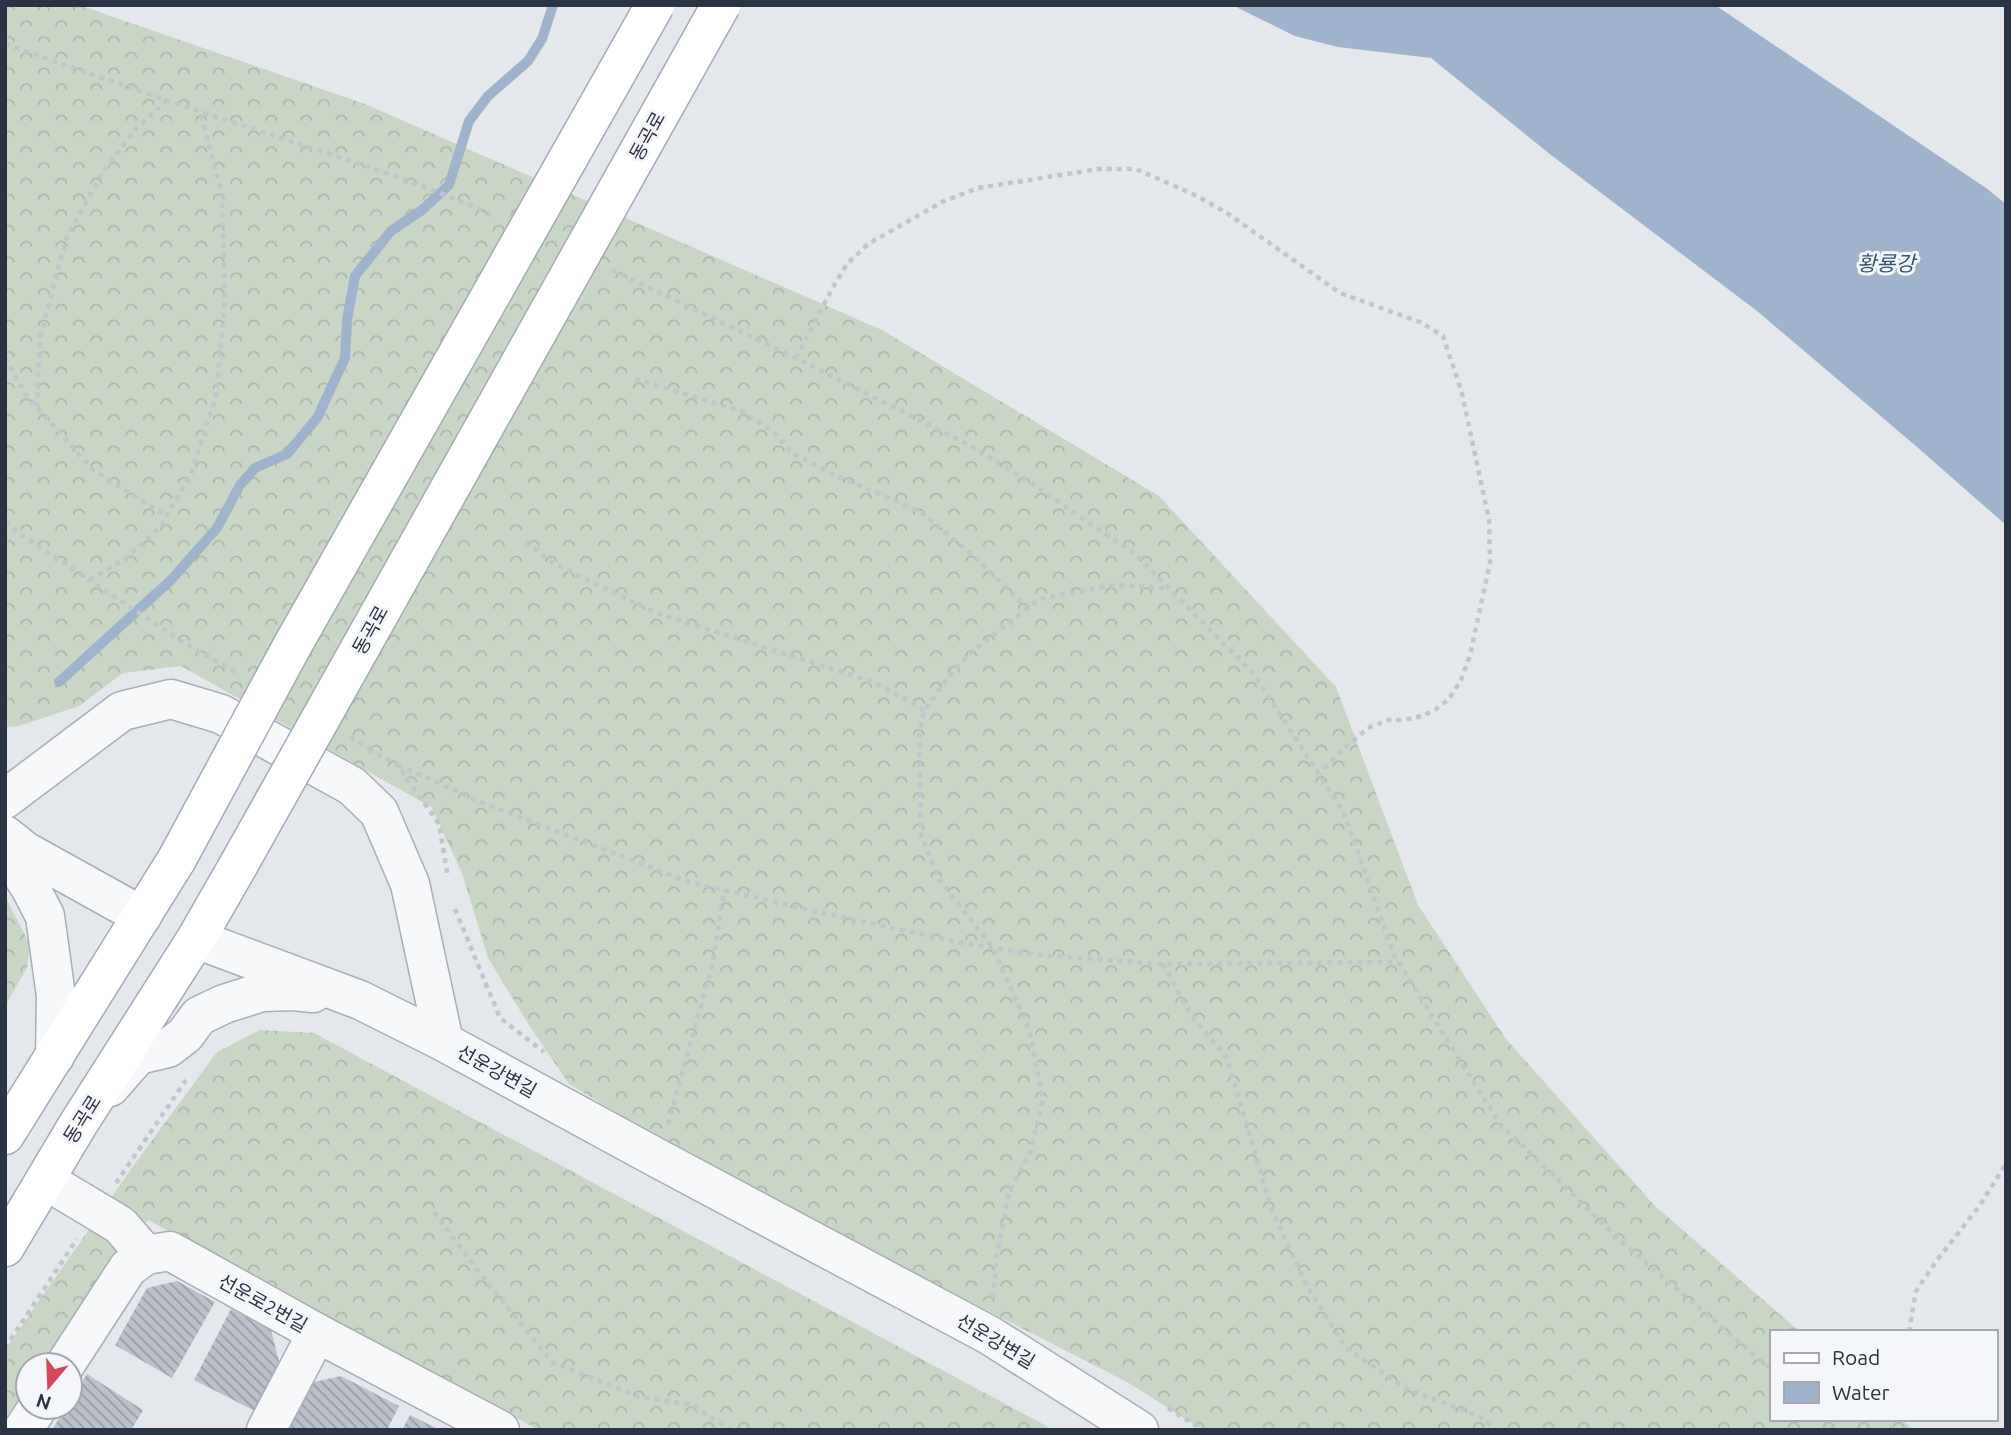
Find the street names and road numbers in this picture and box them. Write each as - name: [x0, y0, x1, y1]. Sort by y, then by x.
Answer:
- street label: 동곡로: [625, 108, 669, 164]
- street label: 동곡로: [348, 602, 392, 658]
- street label: 선운강변길: [453, 1040, 541, 1102]
- street label: 동곡로: [59, 1091, 105, 1147]
- street label: 선운로2번길: [215, 1270, 311, 1336]
- street label: 선운강변길: [953, 1309, 1039, 1373]

